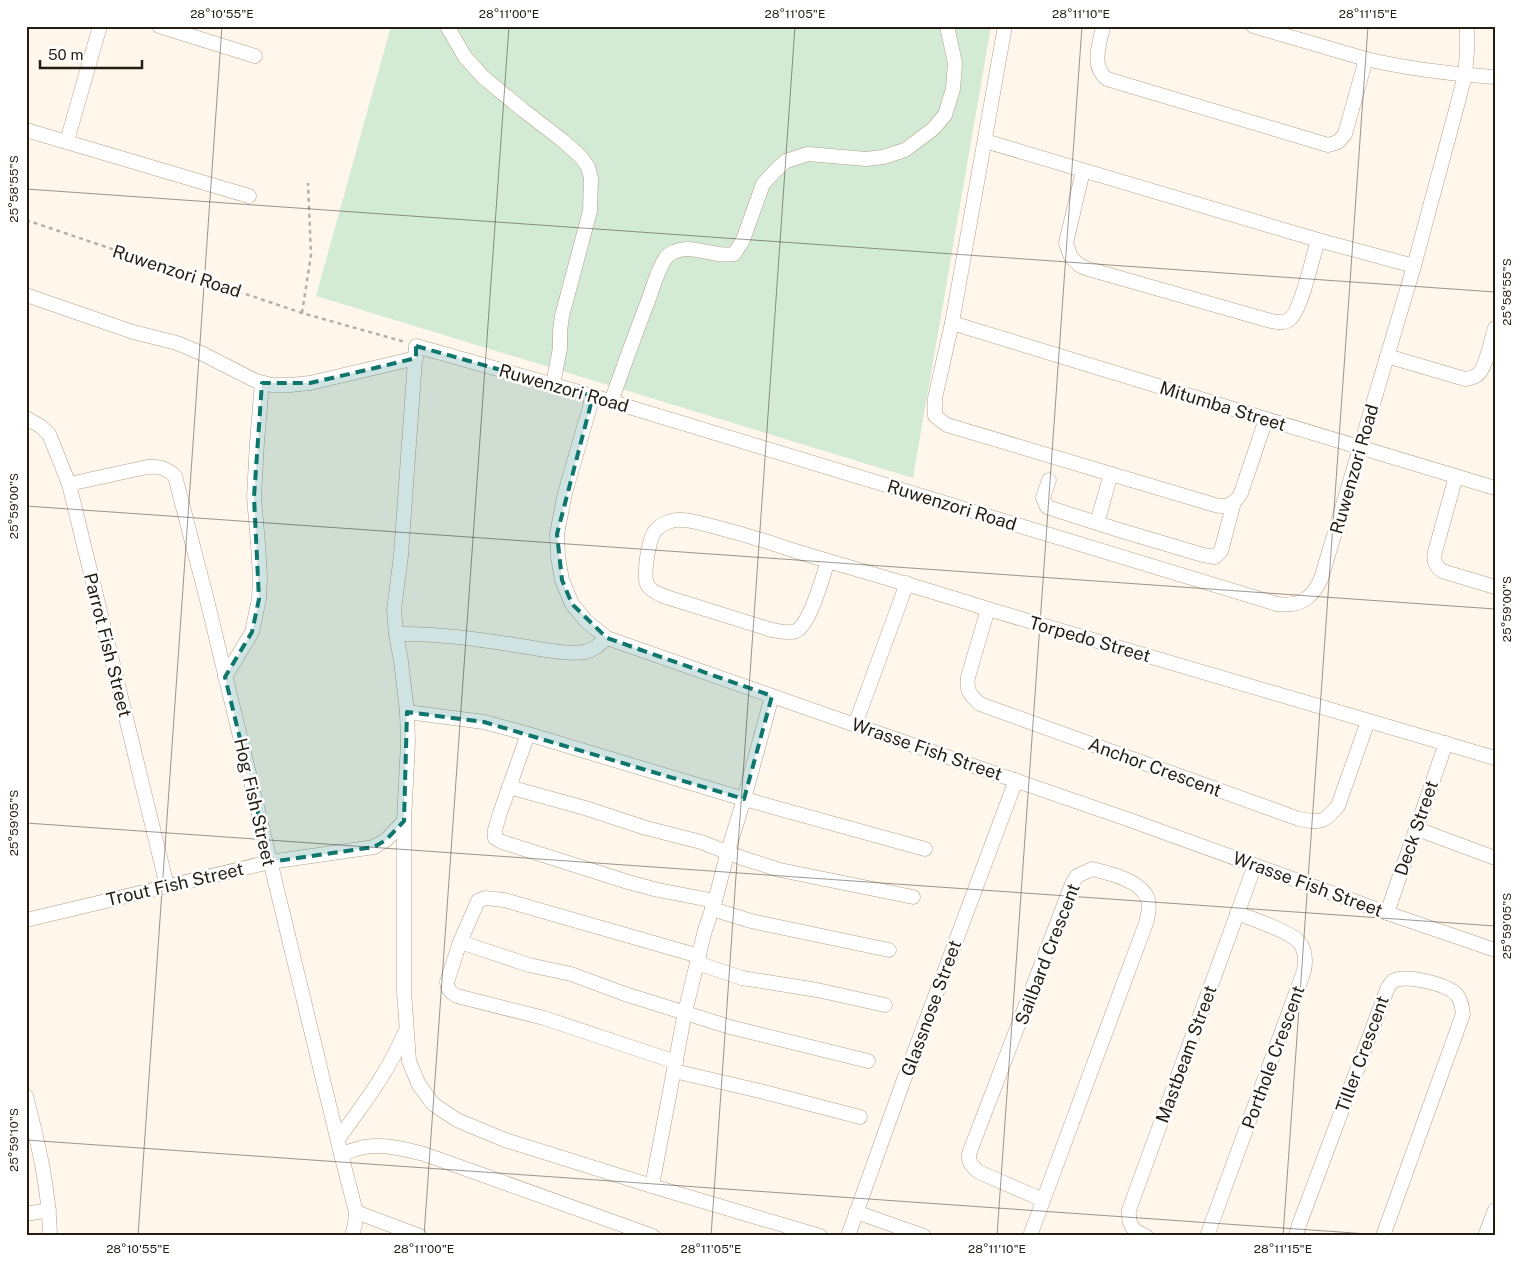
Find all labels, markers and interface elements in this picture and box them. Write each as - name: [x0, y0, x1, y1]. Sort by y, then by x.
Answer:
- text: 28°10'55"E: [190, 7, 254, 21]
- text: 28°11'00"E: [479, 7, 539, 21]
- text: 28°11'05"E: [765, 7, 825, 21]
- text: 28°11'10"E: [1052, 7, 1110, 21]
- text: 28°11'15"E: [1339, 7, 1397, 21]
- scale bar: [40, 38, 142, 70]
- text: 50 m: [48, 46, 83, 63]
- text: 25°58'55"S: [7, 155, 21, 223]
- street label: Ruwenzori Road: [110, 240, 244, 302]
- text: 25°58'55"S: [1500, 258, 1514, 326]
- street label: Ruwenzori Road: [497, 359, 631, 417]
- street label: Mitumba Street: [1157, 377, 1289, 435]
- street label: Ruwenzori Road: [1325, 402, 1383, 536]
- text: 25°59'00"S: [7, 473, 21, 539]
- street label: Ruwenzori Road: [885, 475, 1019, 535]
- street label: Parrot Fish Street: [80, 571, 136, 719]
- text: 25°59'00"S: [1500, 576, 1514, 642]
- street label: Torpedo Street: [1027, 612, 1153, 666]
- street label: Wrasse Fish Street: [849, 713, 1005, 785]
- street label: Anchor Crescent: [1086, 733, 1224, 801]
- street label: Hog Fish Street: [230, 736, 280, 868]
- street label: Deck Street: [1390, 778, 1442, 878]
- text: 25°59'05"S: [7, 790, 21, 856]
- street label: Wrasse Fish Street: [1230, 847, 1386, 921]
- street label: Trout Fish Street: [104, 858, 246, 910]
- street label: Sailbard Crescent: [1010, 880, 1084, 1028]
- text: 25°59'05"S: [1500, 893, 1514, 959]
- street label: Glassnose Street: [897, 937, 965, 1079]
- street label: Mastbeam Street: [1151, 982, 1221, 1126]
- street label: Porthole Crescent: [1237, 983, 1309, 1131]
- street label: Tiller Crescent: [1331, 993, 1393, 1115]
- text: 25°59'10"S: [7, 1108, 21, 1172]
- text: 28°10'55"E: [106, 1242, 170, 1256]
- text: 28°11'00"E: [394, 1242, 454, 1256]
- text: 28°11'05"E: [681, 1242, 741, 1256]
- text: 28°11'10"E: [968, 1242, 1026, 1256]
- text: 28°11'15"E: [1254, 1242, 1312, 1256]

